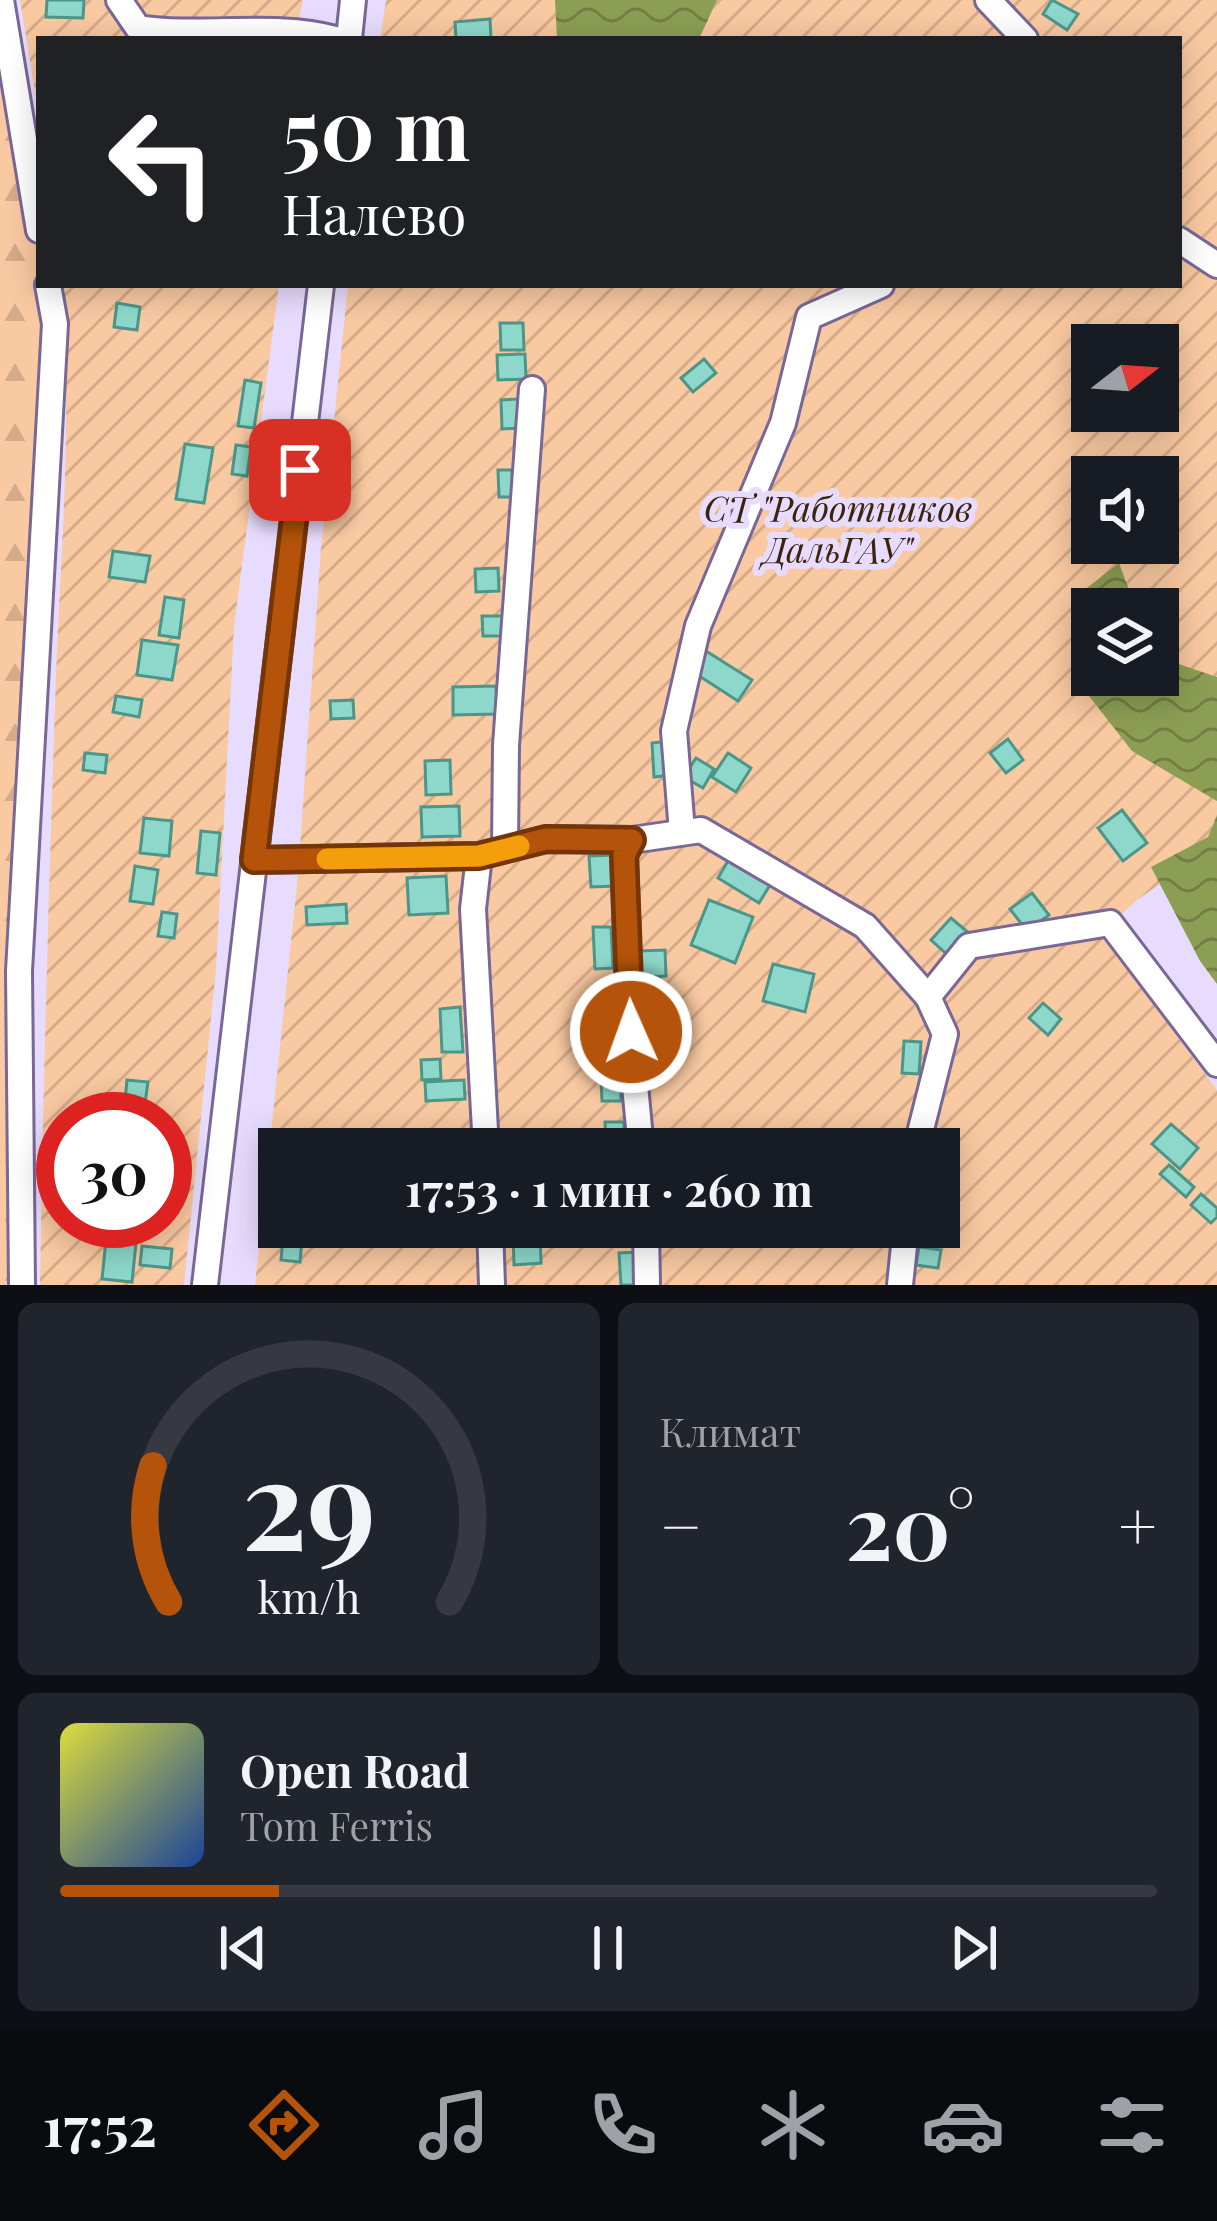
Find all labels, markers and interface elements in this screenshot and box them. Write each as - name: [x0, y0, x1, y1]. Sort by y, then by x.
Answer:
- text: 50 m: [282, 70, 470, 182]
- icon: left: [84, 84, 240, 240]
- text: Налево: [282, 177, 466, 249]
- north arrow: [1071, 324, 1179, 432]
- map controls: [1071, 324, 1179, 696]
- pin: [249, 419, 351, 521]
- icon: arrive: [267, 437, 333, 503]
- button: sound: [1071, 456, 1179, 564]
- park label: СТ "Работников ДальГАУ": [704, 483, 972, 572]
- button: layers: [1071, 588, 1179, 696]
- position arrow: [568, 969, 694, 1095]
- speed limit sign: 30: [36, 1092, 192, 1248]
- text: 17:53 · 1 мин · 260 m: [405, 1158, 813, 1218]
- text: Климат: [660, 1405, 801, 1457]
- text: 29: [242, 1416, 376, 1582]
- text: 20°: [845, 1464, 975, 1584]
- text: −: [660, 1480, 702, 1568]
- text: +: [1118, 1480, 1157, 1568]
- text: km/h: [257, 1568, 360, 1625]
- text: Open Road: [240, 1739, 470, 1799]
- text: Tom Ferris: [240, 1799, 433, 1851]
- icon: previous: [210, 1915, 276, 1981]
- icon: pause: [575, 1915, 641, 1981]
- icon: next: [941, 1915, 1007, 1981]
- icon: directions: [242, 2083, 326, 2167]
- icon: music: [412, 2083, 496, 2167]
- icon: phone: [581, 2083, 665, 2167]
- icon: climate: [751, 2083, 835, 2167]
- icon: car: [921, 2083, 1005, 2167]
- icon: filters: [1090, 2083, 1174, 2167]
- text: 17:52: [43, 2089, 157, 2161]

